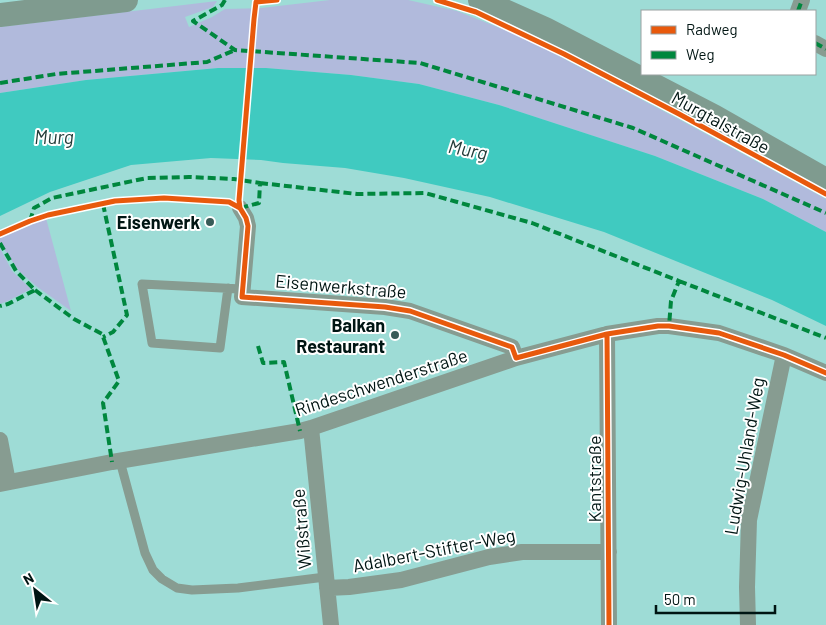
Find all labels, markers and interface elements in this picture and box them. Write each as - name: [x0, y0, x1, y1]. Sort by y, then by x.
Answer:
- legend: [641, 10, 816, 75]
- text: Radweg: [686, 20, 738, 38]
- text: Weg: [686, 45, 714, 63]
- street label: Murgtalstraße: [668, 86, 774, 158]
- water label: Murg: [34, 125, 74, 148]
- water label: Murg: [446, 134, 490, 164]
- place label: Eisenwerk: [117, 211, 200, 233]
- marker: Eisenwerk: [204, 216, 216, 228]
- street label: Eisenwerkstraße: [275, 269, 407, 303]
- place label: Balkan Restaurant: [296, 314, 385, 357]
- marker: Balkan Restaurant: [389, 329, 401, 341]
- street label: Rindeschwenderstraße: [292, 344, 470, 420]
- street label: Ludwig-Uhland-Weg: [719, 376, 769, 536]
- street label: Kantstraße: [583, 436, 605, 522]
- street label: Wißstraße: [287, 488, 315, 570]
- street label: Adalbert-Stifter-Weg: [351, 523, 517, 577]
- north arrow: [10, 565, 60, 615]
- text: N: [20, 569, 37, 588]
- scale bar: [656, 582, 775, 614]
- text: 50 m: [664, 590, 696, 608]

